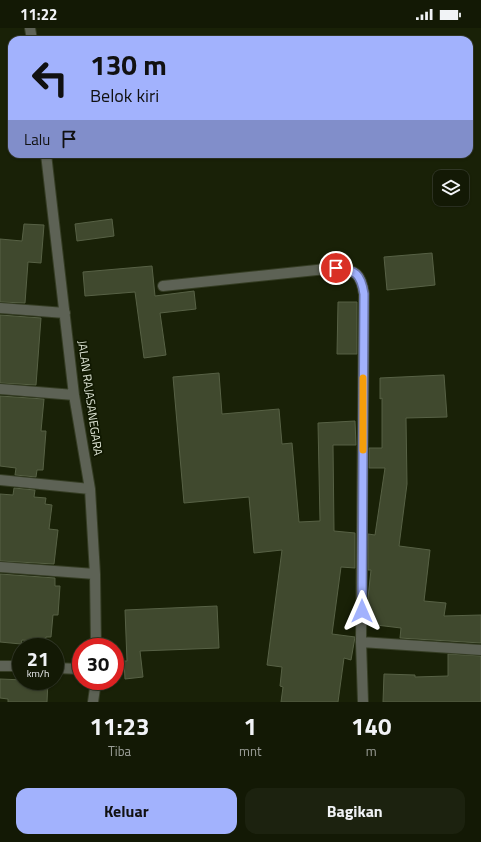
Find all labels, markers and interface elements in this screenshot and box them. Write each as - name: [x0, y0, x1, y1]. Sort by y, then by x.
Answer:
- text: 11:22: [20, 3, 57, 26]
- text: 130 m: [90, 43, 167, 86]
- icon: left: [24, 52, 76, 104]
- text: Belok kiri: [90, 82, 159, 109]
- text: Lalu: [24, 128, 50, 151]
- icon: arrive: [58, 128, 80, 150]
- map controls: [433, 170, 469, 206]
- button: layers: [433, 170, 469, 206]
- pin: [319, 251, 353, 285]
- icon: arrive: [325, 257, 347, 279]
- street label: JALAN RAJASANEGARA: [73, 339, 108, 457]
- position arrow: [341, 590, 383, 632]
- speed limit sign: 30: [72, 638, 124, 690]
- text: 21: [27, 643, 49, 674]
- text: km/h: [27, 666, 49, 681]
- text: 11:23: [90, 708, 150, 744]
- text: 1: [244, 708, 257, 744]
- text: 140: [351, 708, 391, 744]
- text: Tiba: [108, 741, 131, 761]
- text: mnt: [239, 741, 261, 761]
- text: m: [366, 741, 377, 761]
- button: Keluar: [16, 788, 237, 834]
- button: Bagikan: [245, 788, 465, 834]

